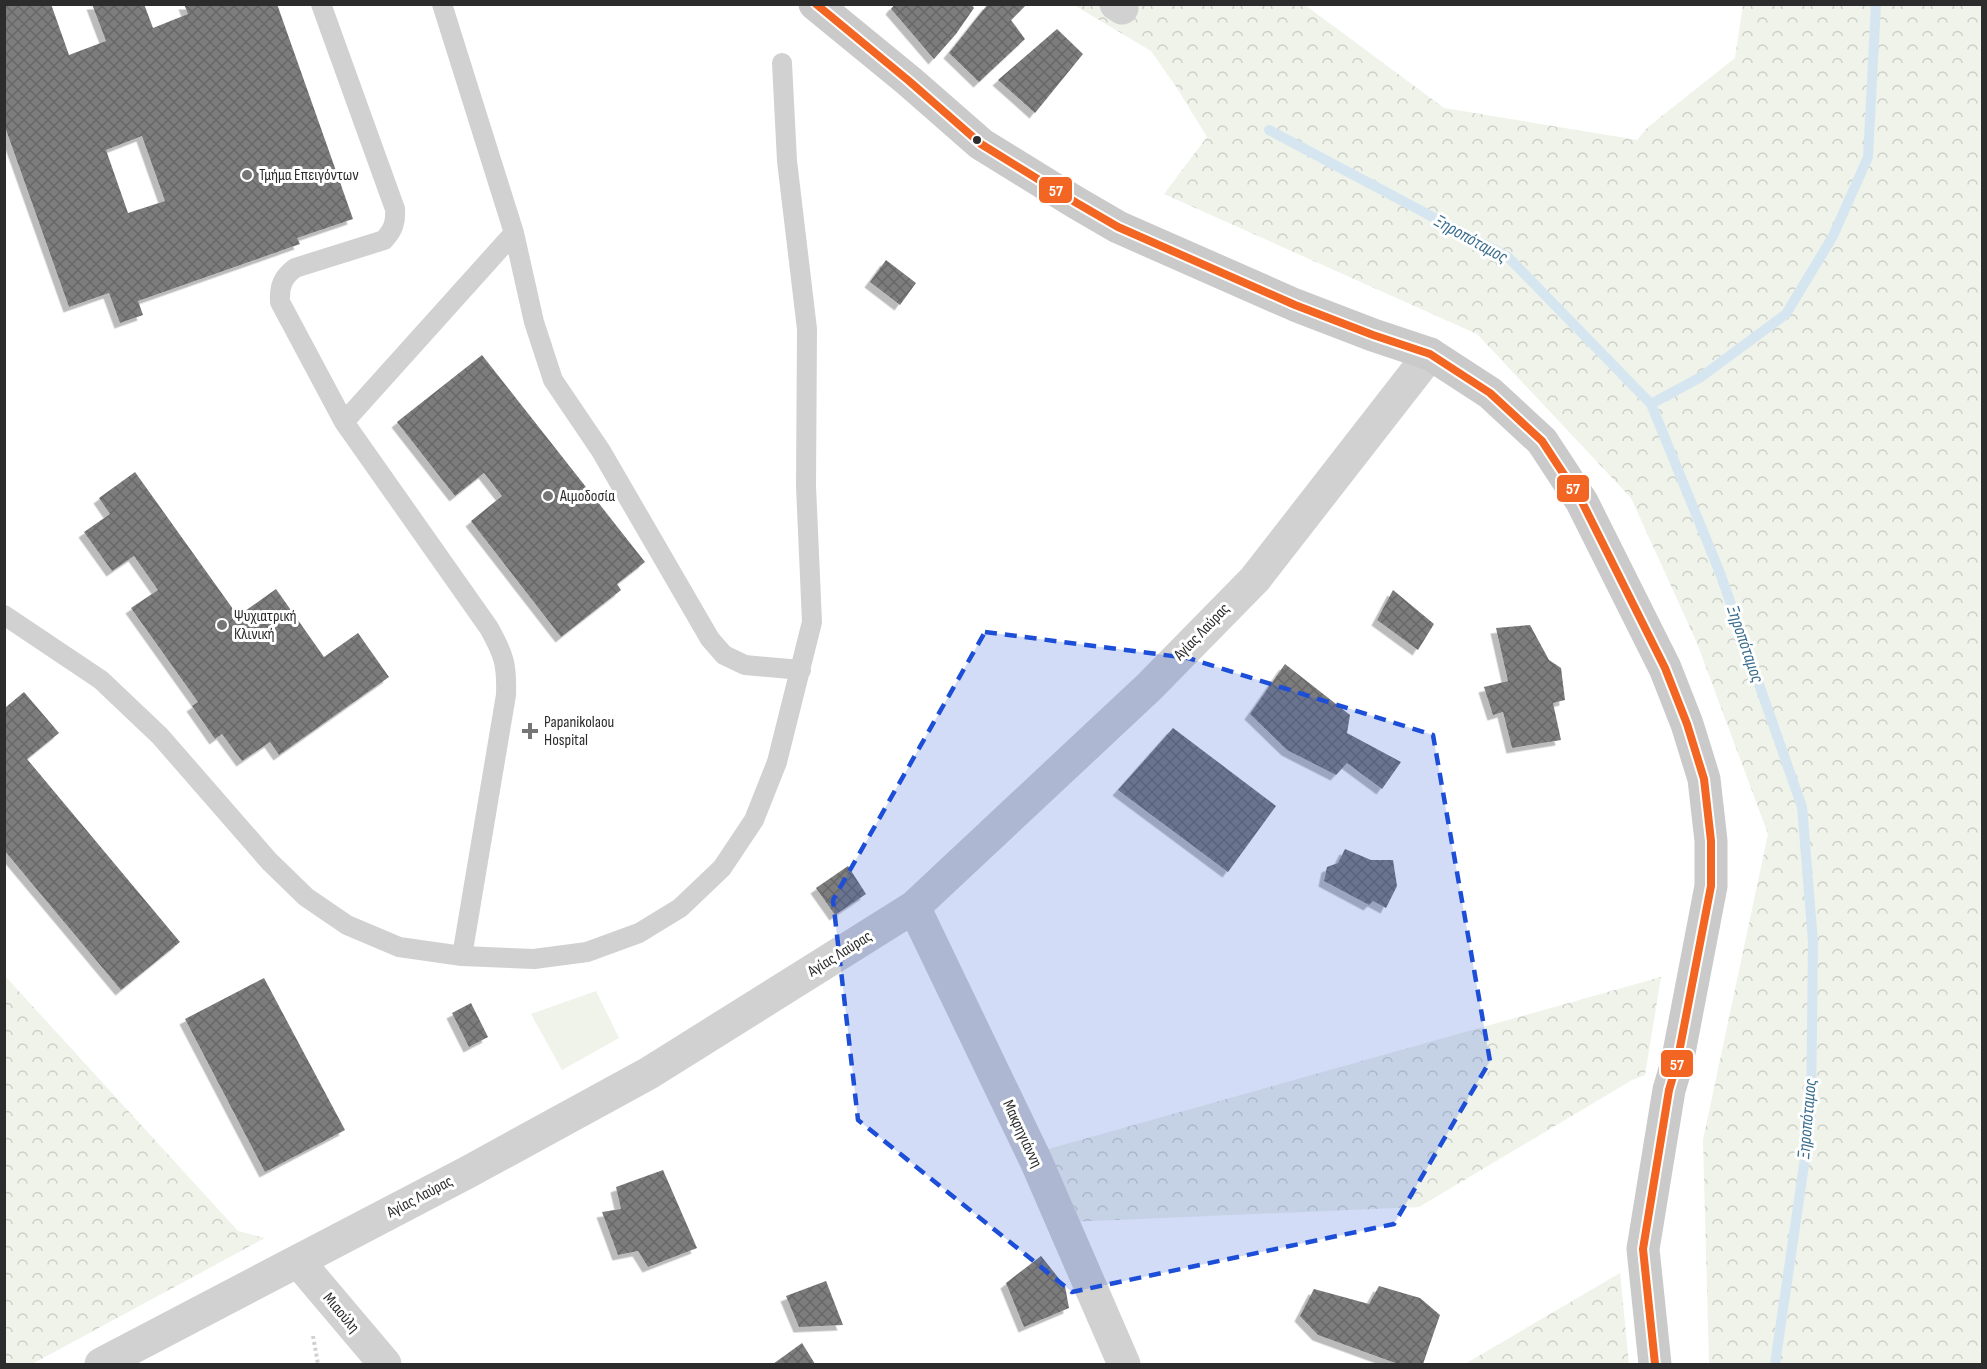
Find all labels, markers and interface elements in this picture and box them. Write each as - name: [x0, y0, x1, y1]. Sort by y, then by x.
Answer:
- unlabelled marker: [971, 134, 983, 146]
- place label: Τμήμα Επειγόντων: [259, 166, 359, 185]
- marker: Τμήμα Επειγόντων: [240, 168, 254, 182]
- line badge: 57: [1038, 176, 1073, 204]
- text: 57: [1049, 182, 1063, 201]
- water label: Ξηροπόταμος: [1431, 210, 1511, 268]
- line badge: 57: [1556, 474, 1590, 503]
- text: 57: [1566, 480, 1580, 499]
- place label: Αιμοδοσία: [559, 487, 615, 506]
- marker: Αιμοδοσία: [541, 489, 555, 503]
- street label: Αγίας Λαύρας: [1169, 599, 1234, 665]
- water label: Ξηροπόταμος: [1722, 602, 1768, 686]
- place label: Ψυχιατρική Κλινική: [234, 607, 297, 644]
- marker: Ψυχιατρική Κλινική: [215, 618, 229, 632]
- place label: Papanikolaou Hospital: [544, 713, 614, 750]
- marker: Papanikolaou Hospital: [521, 722, 539, 740]
- street label: Αγίας Λαύρας: [804, 927, 876, 982]
- line badge: 57: [1660, 1049, 1694, 1078]
- text: 57: [1670, 1056, 1684, 1075]
- water label: Ξηροπόταμος: [1793, 1078, 1821, 1160]
- street label: Μακρηγιάννη: [998, 1097, 1046, 1171]
- street label: Αγίας Λαύρας: [383, 1172, 456, 1223]
- street label: Μιαούλη: [319, 1289, 363, 1337]

